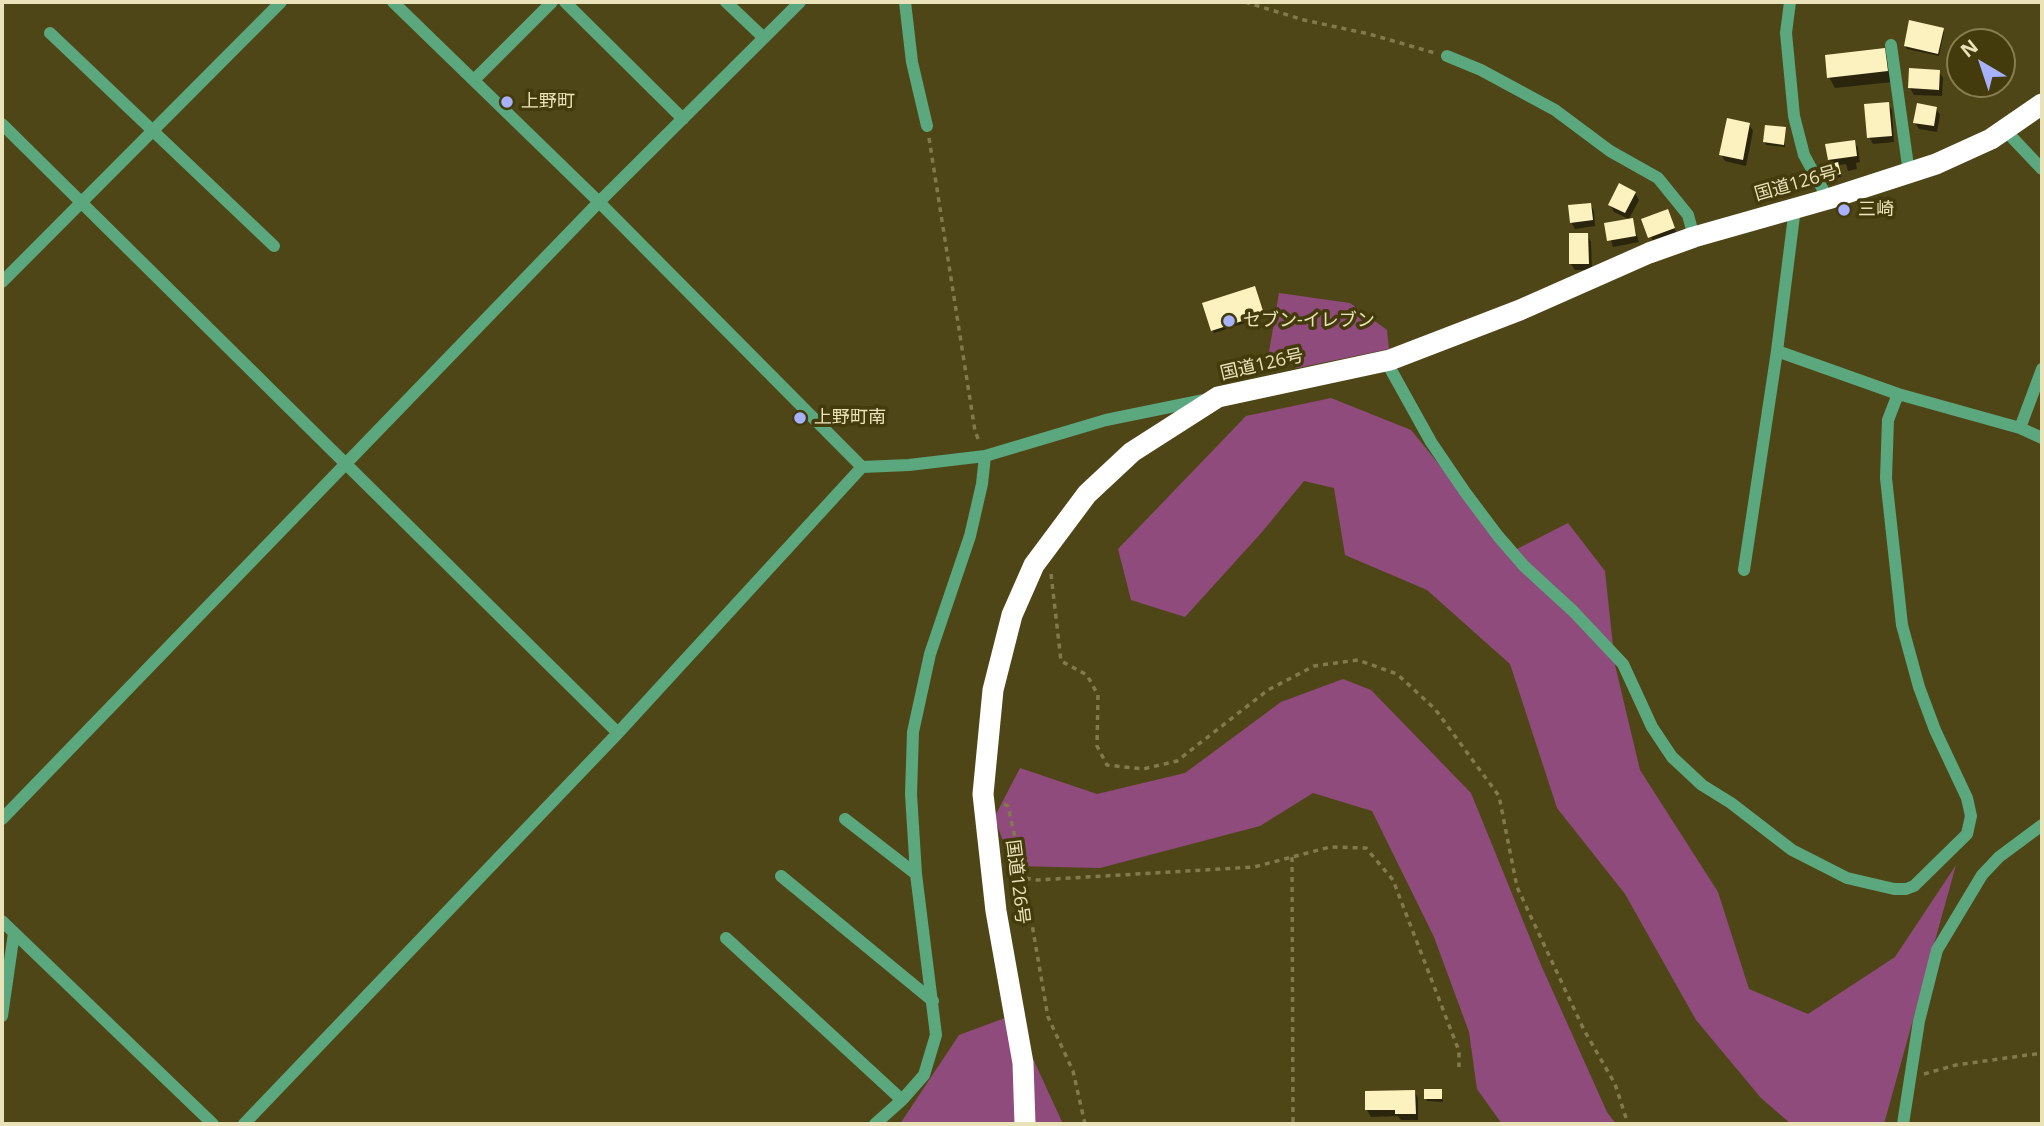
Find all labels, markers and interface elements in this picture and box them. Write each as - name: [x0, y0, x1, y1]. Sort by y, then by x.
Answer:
- north arrow: [1946, 28, 2016, 98]
- text: N: [1955, 33, 1983, 63]
- place label: 上野町: [521, 91, 575, 113]
- marker: 上野町: [499, 94, 515, 110]
- street label: 国道126号: [1752, 162, 1840, 206]
- place label: 三崎: [1858, 199, 1894, 221]
- marker: 三崎: [1836, 202, 1852, 218]
- place label: セブン-イレブン: [1243, 310, 1375, 332]
- marker: セブン-イレブン: [1221, 313, 1237, 329]
- street label: 国道126号: [1218, 345, 1306, 385]
- place label: 上野町南: [814, 407, 886, 429]
- marker: 上野町南: [792, 410, 808, 426]
- street label: 国道126号: [1001, 839, 1033, 925]

